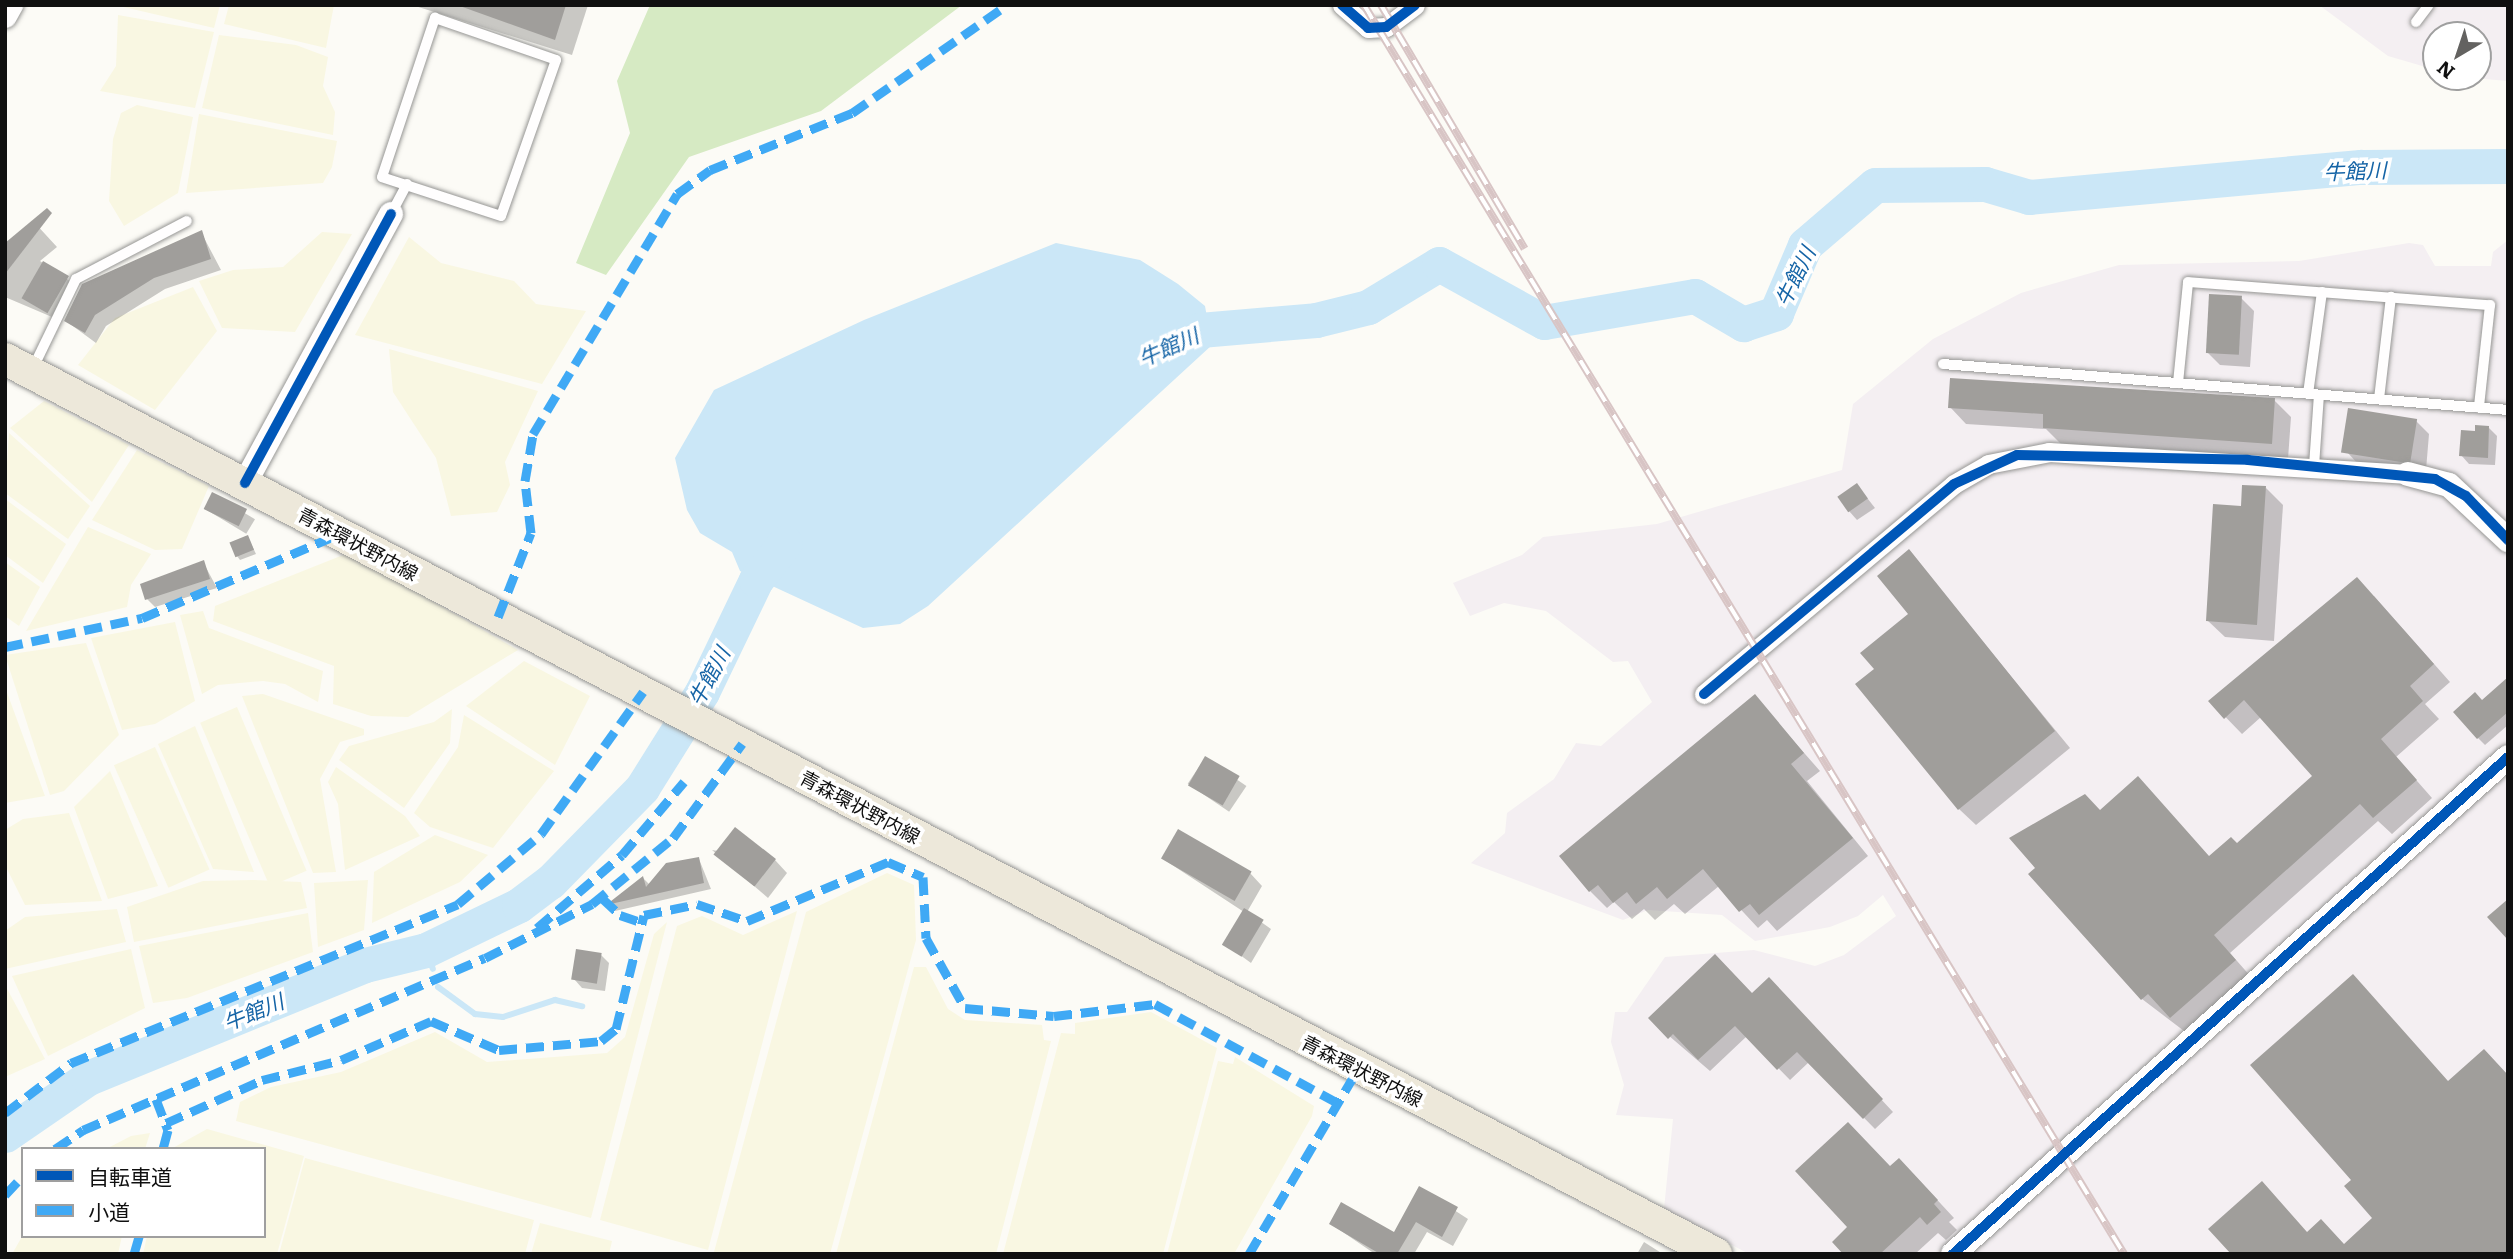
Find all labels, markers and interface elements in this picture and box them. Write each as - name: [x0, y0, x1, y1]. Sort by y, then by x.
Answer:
- north arrow: [2422, 21, 2492, 91]
- text: N: [2430, 55, 2460, 87]
- water label: 牛館川: [2323, 156, 2387, 184]
- water label: 牛館川: [1769, 242, 1819, 310]
- water label: 牛館川: [1134, 322, 1202, 370]
- street label: 青森環状野内線: [294, 503, 422, 585]
- water label: 牛館川: [682, 642, 734, 710]
- street label: 青森環状野内線: [796, 766, 924, 848]
- water label: 牛館川: [219, 988, 287, 1034]
- street label: 青森環状野内線: [1298, 1031, 1426, 1111]
- legend: [21, 1147, 266, 1238]
- text: 自転車道: [88, 1160, 172, 1191]
- text: 小道: [88, 1195, 130, 1226]

